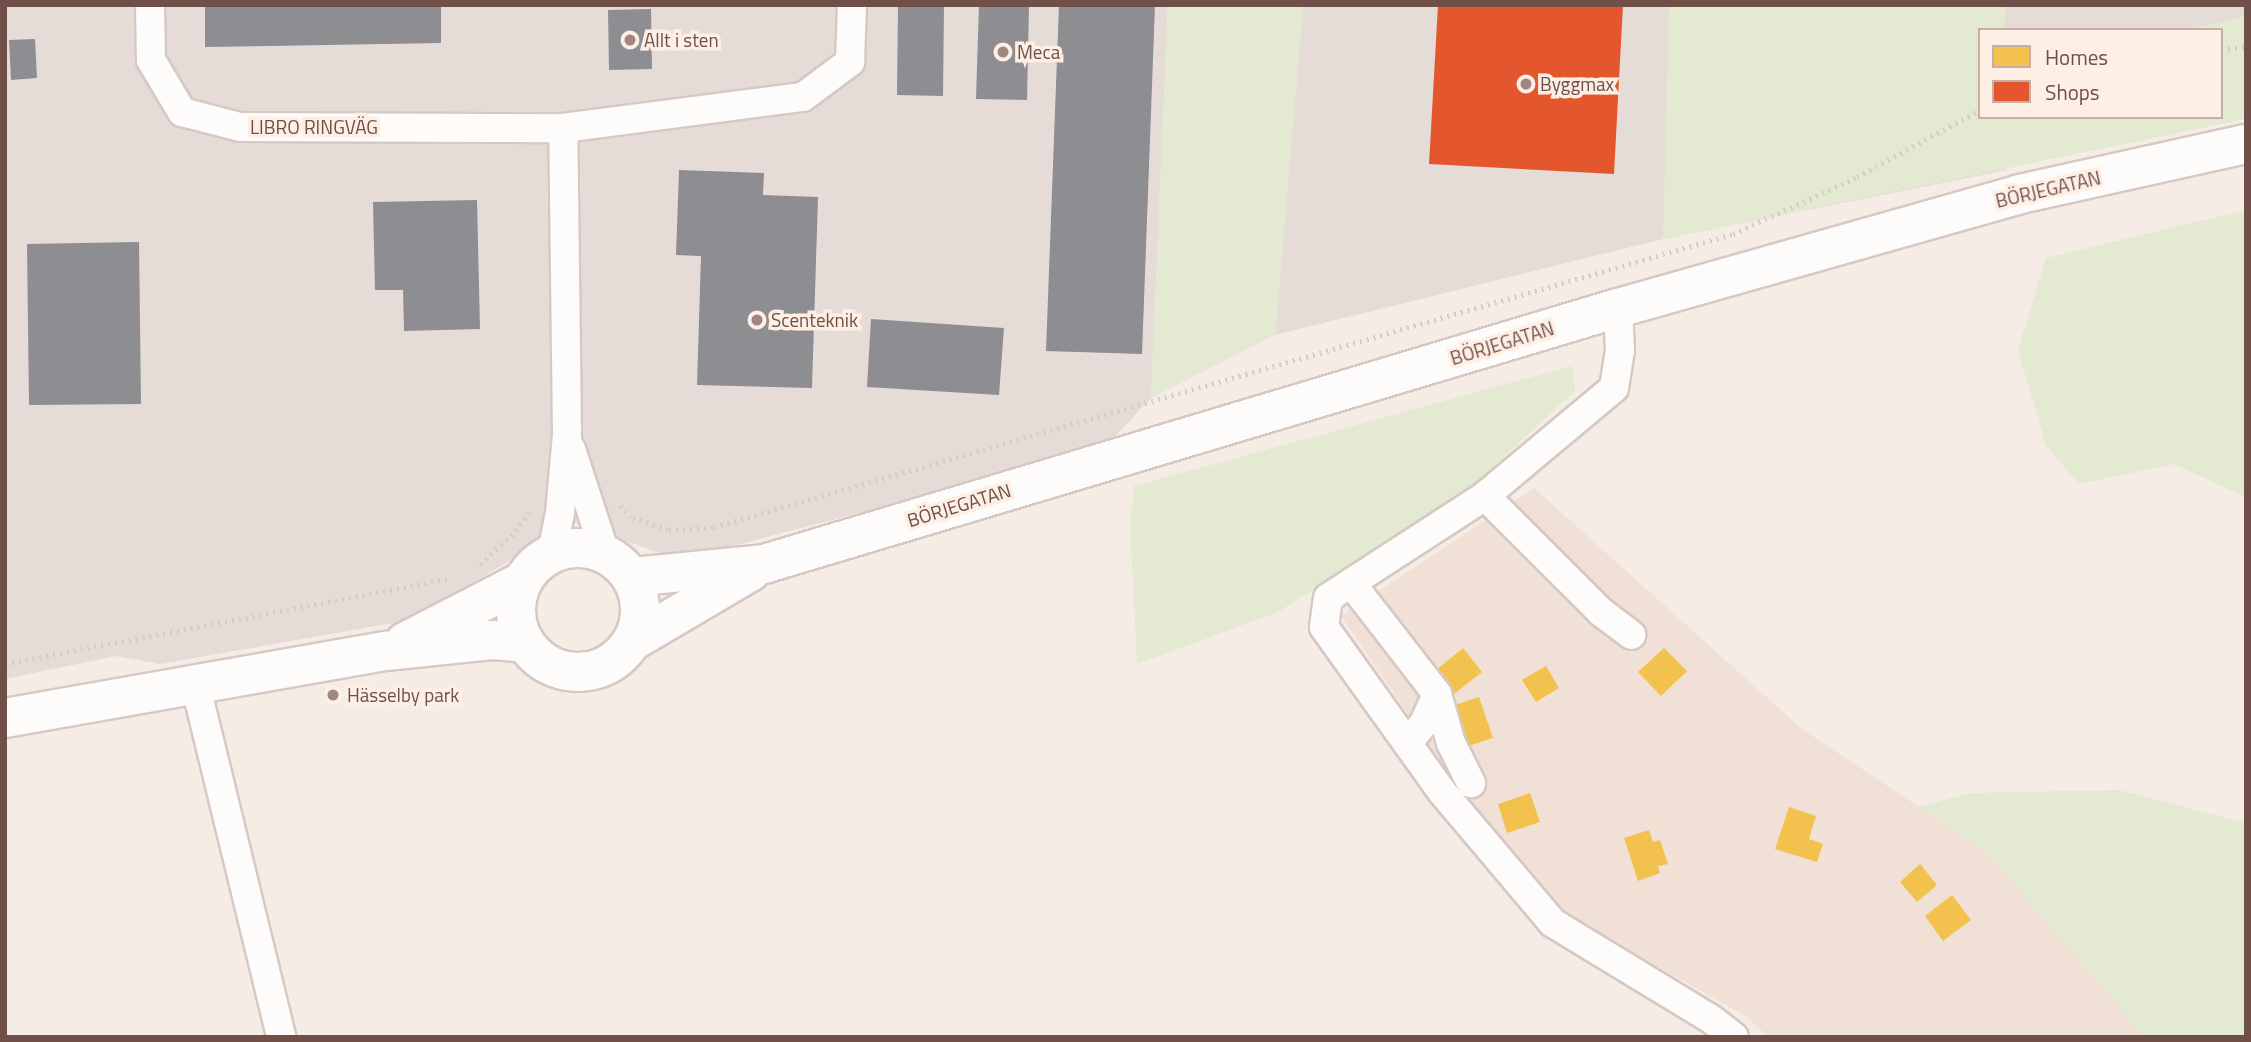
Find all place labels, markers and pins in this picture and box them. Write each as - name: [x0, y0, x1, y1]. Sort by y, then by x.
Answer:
- place label: Allt i sten: [644, 29, 719, 51]
- marker: Allt i sten: [622, 32, 638, 48]
- place label: Meca: [1017, 41, 1060, 63]
- marker: Meca: [995, 44, 1011, 60]
- place label: Byggmax: [1540, 73, 1614, 95]
- marker: Byggmax: [1518, 76, 1534, 92]
- place label: Scenteknik: [771, 309, 858, 331]
- marker: Scenteknik: [749, 312, 765, 328]
- place label: Hässelby park: [347, 684, 459, 706]
- marker: Hässelby park: [325, 687, 341, 703]

